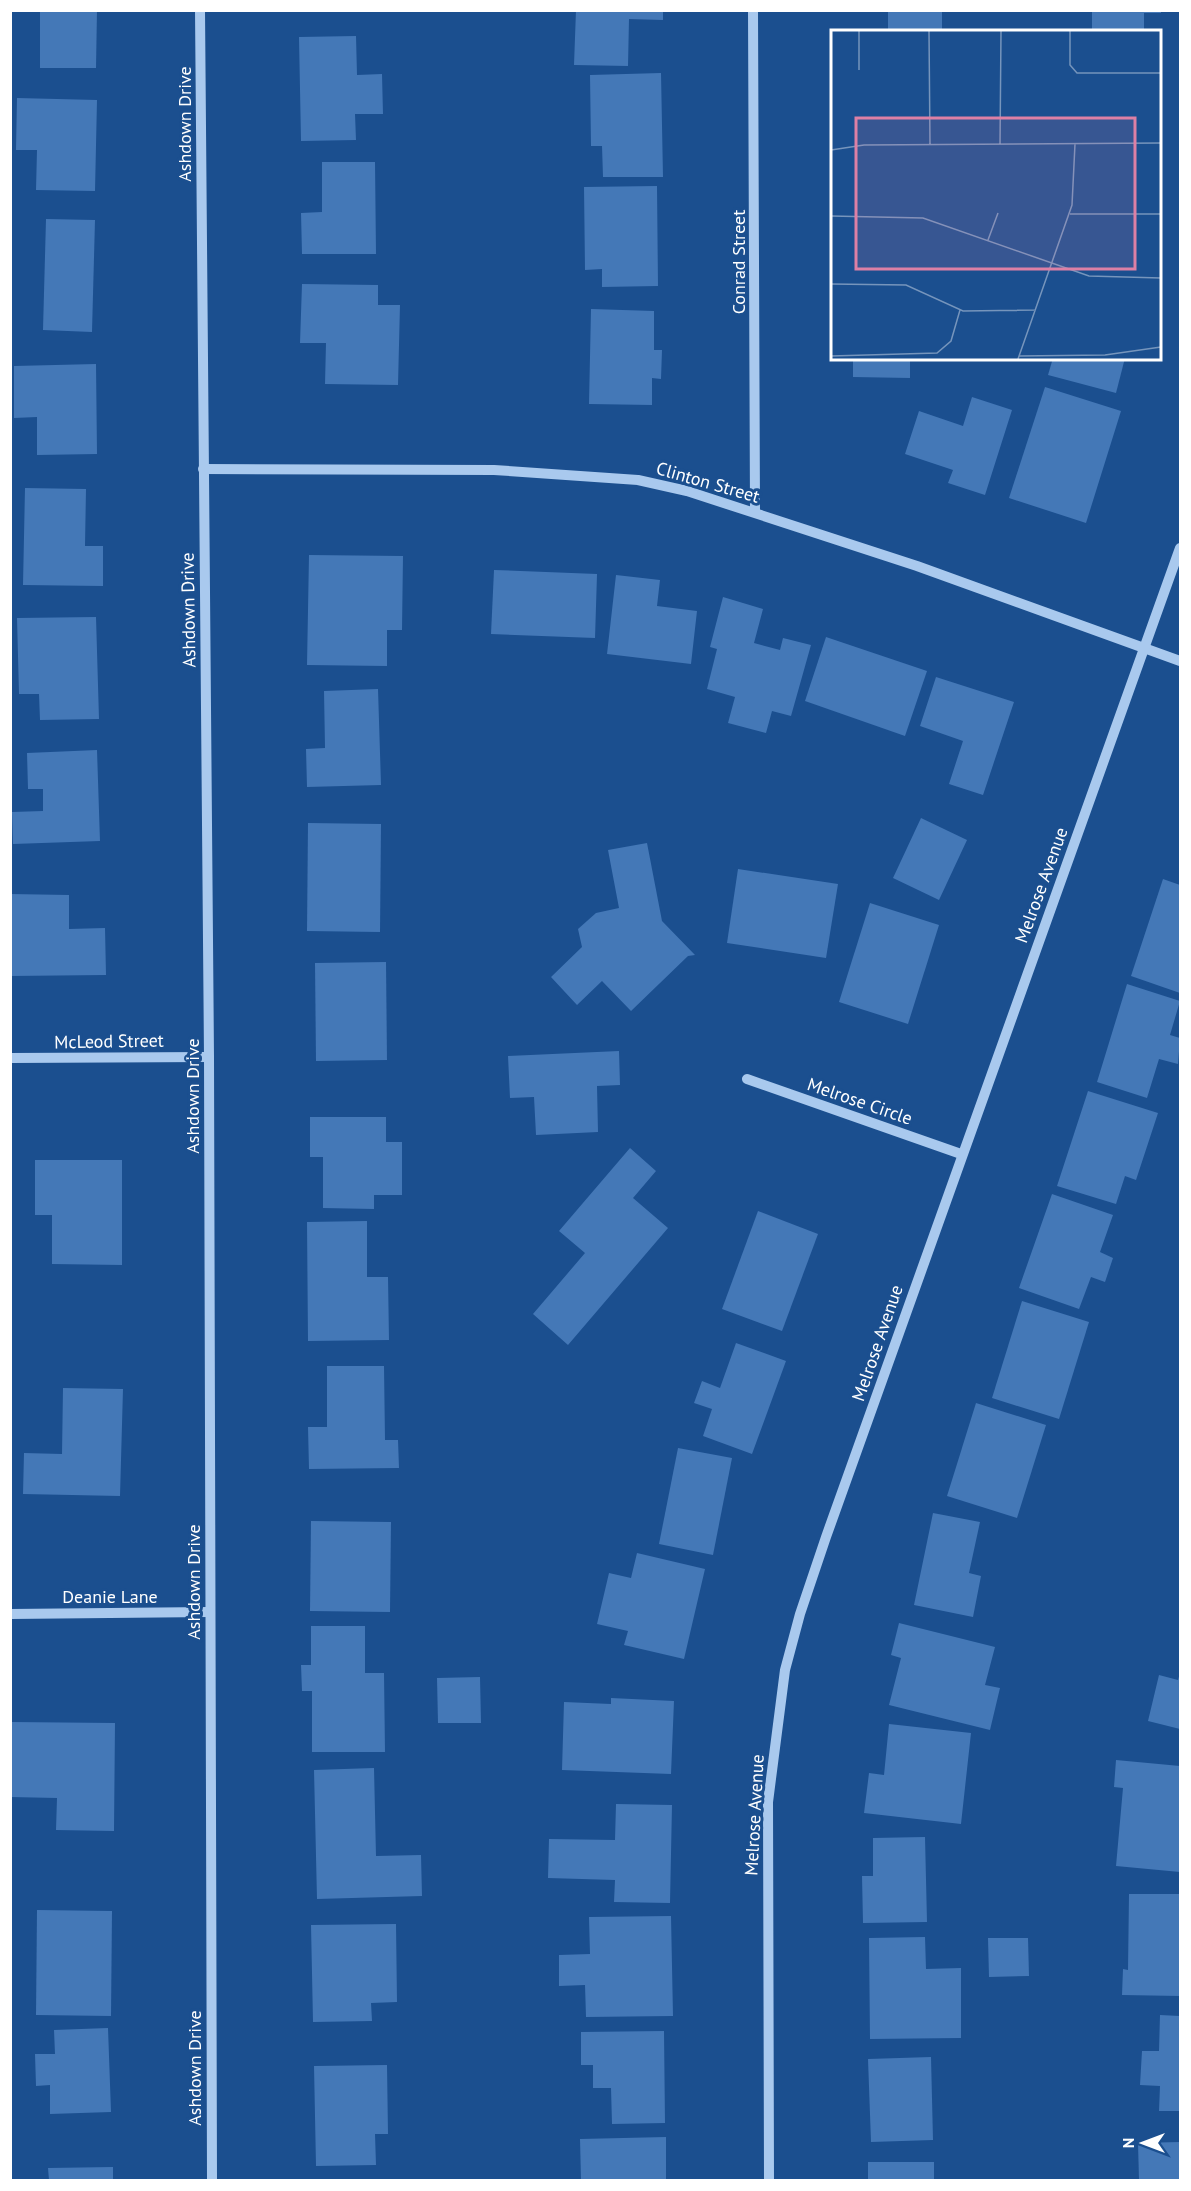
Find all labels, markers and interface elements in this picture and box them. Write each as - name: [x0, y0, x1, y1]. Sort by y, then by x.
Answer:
- inset map: [831, 30, 1161, 360]
- street label: Ashdown Drive: [173, 66, 196, 182]
- street label: Conrad Street: [727, 210, 750, 314]
- street label: Clinton Street: [654, 456, 762, 508]
- street label: Ashdown Drive: [175, 552, 201, 668]
- street label: Melrose Avenue: [1009, 824, 1073, 946]
- street label: McLeod Street: [54, 1029, 164, 1053]
- street label: Ashdown Drive: [181, 1038, 204, 1154]
- street label: Melrose Circle: [804, 1072, 916, 1130]
- street label: Melrose Avenue: [846, 1282, 908, 1404]
- street label: Ashdown Drive: [182, 1524, 205, 1640]
- street label: Deanie Lane: [62, 1585, 158, 1608]
- street label: Melrose Avenue: [739, 1754, 769, 1876]
- street label: Ashdown Drive: [183, 2010, 206, 2126]
- north arrow: [1113, 2113, 1173, 2173]
- text: N: [1118, 2138, 1138, 2148]

